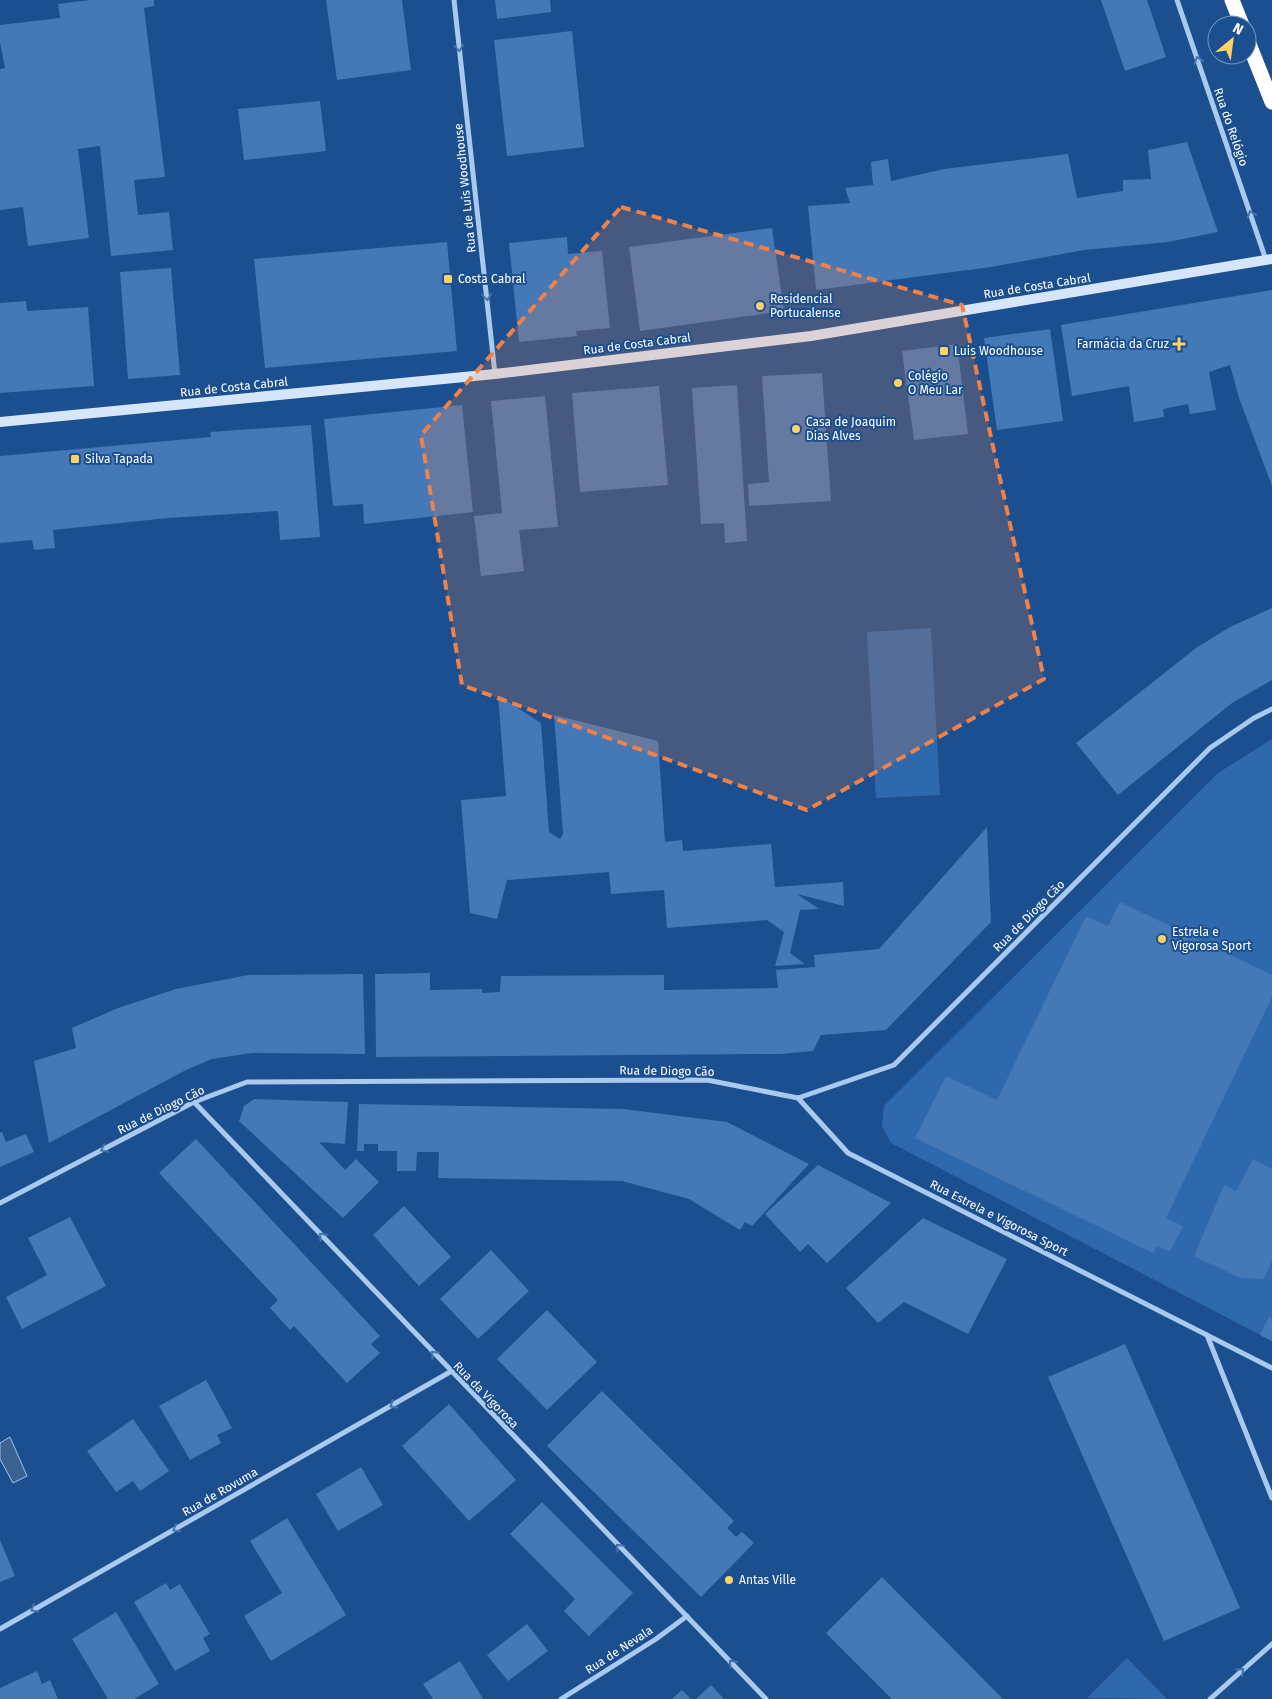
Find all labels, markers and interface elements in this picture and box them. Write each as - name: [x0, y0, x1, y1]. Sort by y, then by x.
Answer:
- north arrow: [1207, 15, 1257, 65]
- text: N: [1230, 19, 1246, 39]
- one-way arrow: [453, 45, 464, 53]
- one-way arrow: [1193, 57, 1203, 65]
- street label: Rua do Relógio: [1211, 86, 1251, 168]
- street label: Rua de Luís Woodhouse: [451, 123, 479, 253]
- one-way arrow: [1247, 210, 1257, 219]
- street label: Rua de Costa Cabral: [982, 271, 1092, 301]
- place label: Costa Cabral: [458, 272, 526, 286]
- marker: Costa Cabral: [442, 273, 454, 285]
- place label: Residencial Portucalense: [770, 292, 841, 320]
- one-way arrow: [481, 293, 492, 301]
- marker: Residencial Portucalense: [754, 300, 766, 312]
- street label: Rua de Costa Cabral: [582, 330, 692, 358]
- place label: Farmácia da Cruz: [1077, 337, 1169, 351]
- marker: Farmácia da Cruz: [1173, 338, 1185, 350]
- place label: Luis Woodhouse: [954, 344, 1043, 358]
- marker: Luis Woodhouse: [938, 345, 950, 357]
- place label: Colégio O Meu Lar: [908, 369, 963, 397]
- street label: Rua de Costa Cabral: [179, 374, 289, 400]
- marker: Colégio O Meu Lar: [892, 377, 904, 389]
- place label: Casa de Joaquim Dias Alves: [806, 415, 896, 443]
- marker: Casa de Joaquim Dias Alves: [790, 423, 802, 435]
- place label: Silva Tapada: [85, 452, 153, 466]
- marker: Silva Tapada: [69, 453, 81, 465]
- street label: Rua de Diogo Cão: [990, 877, 1068, 955]
- place label: Estrela e Vigorosa Sport: [1172, 925, 1252, 953]
- marker: Estrela e Vigorosa Sport: [1156, 933, 1168, 945]
- street label: Rua de Diogo Cão: [619, 1063, 715, 1079]
- street label: Rua de Diogo Cão: [115, 1083, 207, 1137]
- one-way arrow: [101, 1142, 110, 1152]
- street label: Rua Estrela e Vigorosa Sport: [928, 1177, 1071, 1259]
- one-way arrow: [319, 1233, 328, 1242]
- one-way arrow: [431, 1351, 440, 1360]
- street label: Rua da Vigorosa: [451, 1359, 521, 1431]
- one-way arrow: [389, 1398, 398, 1408]
- street label: Rua de Rovuma: [180, 1465, 260, 1519]
- one-way arrow: [172, 1522, 181, 1532]
- one-way arrow: [616, 1543, 625, 1552]
- place label: Antas Ville: [739, 1573, 796, 1587]
- marker: Antas Ville: [723, 1574, 735, 1586]
- one-way arrow: [31, 1603, 40, 1613]
- street label: Rua de Nevala: [583, 1623, 655, 1677]
- one-way arrow: [729, 1660, 738, 1669]
- one-way arrow: [1236, 1668, 1245, 1677]

